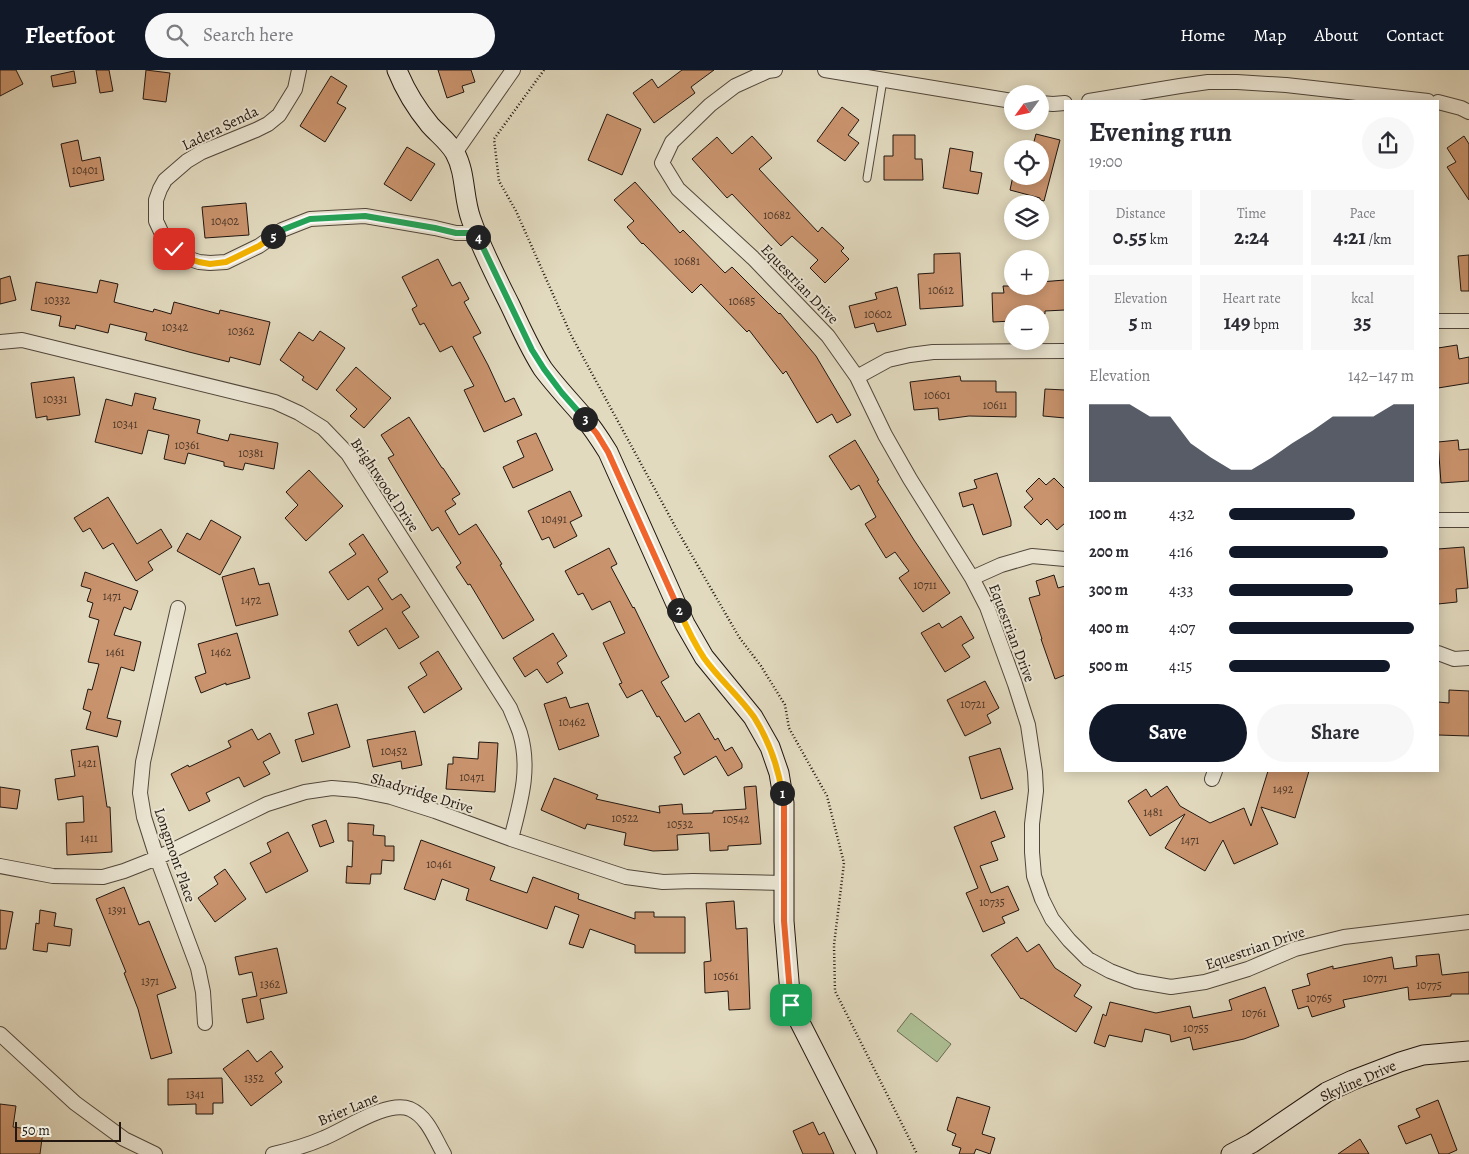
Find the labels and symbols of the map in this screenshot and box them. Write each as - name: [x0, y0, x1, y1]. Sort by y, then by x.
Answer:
- north arrow: [1004, 85, 1049, 130]
- street label: Ladera Senda: [179, 101, 261, 155]
- house number: 10401: [72, 162, 98, 178]
- house number: 10682: [763, 207, 791, 223]
- house number: 10402: [211, 213, 239, 229]
- pin: 5: [260, 224, 286, 248]
- pin: 4: [466, 224, 490, 250]
- pin: [153, 228, 195, 270]
- street label: Equestrian Drive: [757, 240, 843, 329]
- house number: 10681: [674, 253, 700, 269]
- house number: 10612: [928, 282, 954, 298]
- house number: 10332: [44, 292, 70, 308]
- house number: 10685: [728, 293, 756, 309]
- house number: 10602: [864, 306, 892, 322]
- house number: 10342: [162, 319, 189, 335]
- house number: 10362: [228, 323, 255, 339]
- house number: 10601: [924, 387, 950, 403]
- house number: 10331: [43, 391, 67, 407]
- house number: 10611: [983, 397, 1007, 413]
- pin: 3: [572, 406, 598, 432]
- house number: 10341: [112, 416, 138, 432]
- street label: Brightwood Drive: [346, 434, 424, 536]
- house number: 10361: [174, 437, 200, 453]
- house number: 10381: [238, 445, 264, 461]
- house number: 10491: [541, 511, 567, 527]
- house number: 10711: [913, 577, 937, 593]
- street label: Equestrian Drive: [984, 581, 1040, 685]
- house number: 1471: [103, 588, 121, 604]
- house number: 1472: [241, 592, 261, 608]
- pin: 2: [666, 598, 692, 622]
- house number: 1461: [105, 644, 125, 660]
- house number: 1462: [211, 644, 232, 660]
- house number: 10721: [960, 696, 986, 712]
- house number: 10462: [558, 714, 586, 730]
- house number: 10452: [381, 743, 408, 759]
- house number: 1421: [77, 755, 97, 771]
- street label: Shadyridge Drive: [368, 768, 476, 818]
- house number: 10471: [459, 769, 485, 785]
- pin: 1: [770, 780, 794, 806]
- house number: 1492: [1273, 781, 1294, 797]
- house number: 1481: [1143, 804, 1163, 820]
- street label: Longmont Place: [149, 805, 201, 905]
- house number: 10522: [611, 810, 639, 826]
- house number: 10542: [723, 811, 750, 827]
- house number: 10532: [667, 816, 693, 832]
- house number: 1411: [80, 830, 98, 846]
- house number: 1471: [1181, 832, 1199, 848]
- house number: 10461: [426, 856, 452, 872]
- house number: 10735: [979, 894, 1005, 910]
- house number: 1391: [108, 902, 126, 918]
- street label: Equestrian Drive: [1203, 922, 1308, 974]
- house number: 10561: [713, 968, 739, 984]
- house number: 10771: [1363, 970, 1387, 986]
- house number: 1371: [141, 973, 159, 989]
- house number: 1362: [260, 976, 280, 992]
- house number: 10775: [1416, 977, 1442, 993]
- pin: [770, 984, 812, 1026]
- house number: 10765: [1306, 990, 1332, 1006]
- house number: 10761: [1241, 1005, 1267, 1021]
- house number: 10755: [1183, 1020, 1209, 1036]
- street label: Skyline Drive: [1317, 1055, 1400, 1107]
- house number: 1352: [244, 1070, 264, 1086]
- house number: 1341: [186, 1086, 204, 1102]
- street label: Brier Lane: [315, 1087, 381, 1131]
- scale bar: [15, 1119, 121, 1142]

